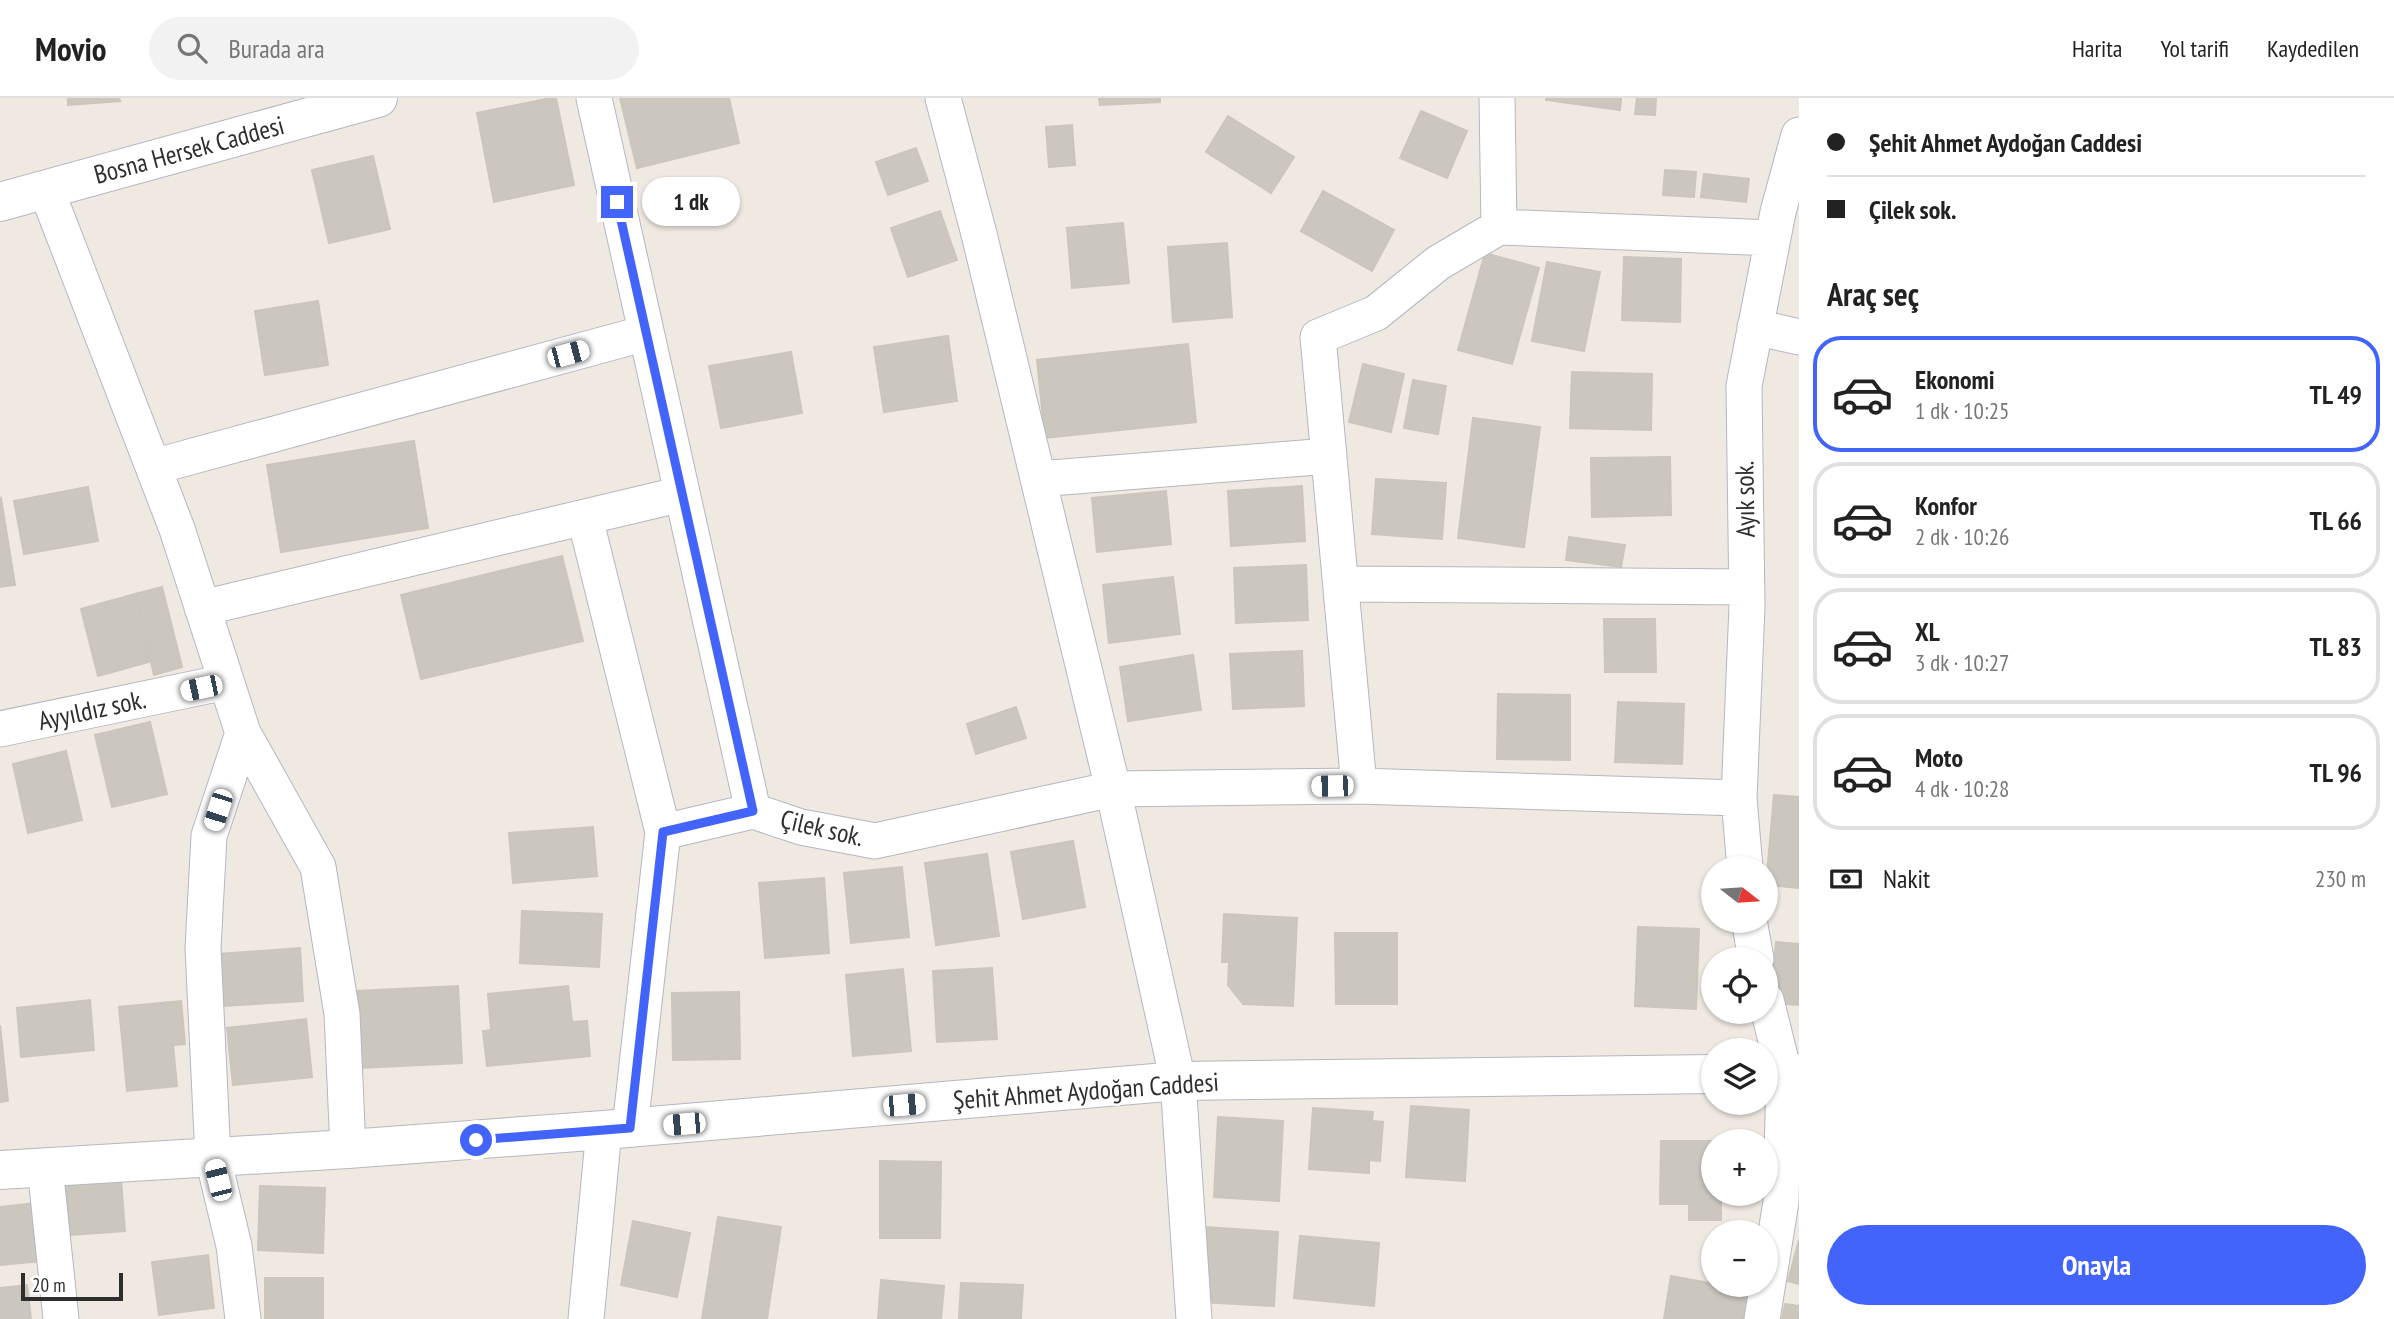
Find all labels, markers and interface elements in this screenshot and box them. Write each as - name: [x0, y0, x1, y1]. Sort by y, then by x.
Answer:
- search box: [149, 17, 639, 80]
- text: Movio: [35, 27, 107, 70]
- icon: search: [173, 29, 211, 67]
- text: Burada ara: [229, 32, 325, 65]
- text: Harita: [2072, 33, 2122, 64]
- text: Yol tarifi: [2160, 33, 2229, 64]
- text: Kaydedilen: [2267, 33, 2359, 64]
- street label: Bosna Hersek Caddesi: [90, 108, 288, 191]
- text: Şehit Ahmet Aydoğan Caddesi: [1869, 126, 2142, 159]
- callout: 1 dk: [642, 178, 740, 226]
- route end: [601, 186, 633, 218]
- text: 1 dk: [673, 187, 709, 216]
- text: Çilek sok.: [1869, 193, 1956, 226]
- text: Araç seç: [1827, 273, 1919, 315]
- car: [545, 338, 592, 370]
- icon: car: [1831, 363, 1894, 426]
- text: Ekonomi: [1915, 363, 1995, 396]
- text: TL 49: [2310, 378, 2362, 411]
- text: 1 dk · 10:25: [1915, 396, 2009, 425]
- street label: Ayık sok.: [1727, 460, 1762, 538]
- icon: car: [1831, 489, 1894, 552]
- text: Konfor: [1915, 489, 1977, 522]
- text: TL 66: [2310, 504, 2362, 537]
- text: 2 dk · 10:26: [1915, 522, 2009, 551]
- icon: car: [1831, 615, 1894, 678]
- text: XL: [1915, 615, 1940, 648]
- text: TL 83: [2310, 630, 2362, 663]
- text: 3 dk · 10:27: [1915, 648, 2009, 677]
- car: [179, 673, 224, 703]
- street label: Ayyıldız sok.: [35, 682, 149, 737]
- icon: car: [1831, 741, 1894, 804]
- text: Moto: [1915, 741, 1963, 774]
- text: TL 96: [2310, 756, 2362, 789]
- text: 4 dk · 10:28: [1915, 774, 2009, 803]
- car: [1311, 775, 1354, 797]
- car: [202, 787, 235, 833]
- street label: Çilek sok.: [777, 802, 867, 853]
- north arrow: [1701, 856, 1778, 933]
- map controls: [1701, 856, 1778, 1297]
- icon: cash: [1827, 860, 1865, 898]
- text: Nakit: [1883, 862, 1930, 895]
- text: 230 m: [2315, 864, 2366, 893]
- button: locate: [1701, 947, 1778, 1024]
- button: layers: [1701, 1038, 1778, 1115]
- street label: Şehit Ahmet Aydoğan Caddesi: [952, 1065, 1220, 1116]
- car: [883, 1093, 926, 1117]
- car: [663, 1112, 706, 1136]
- route start: [460, 1124, 492, 1156]
- button: +: [1701, 1129, 1778, 1206]
- car: [203, 1157, 234, 1203]
- button: −: [1701, 1220, 1778, 1297]
- button: Onayla: [1827, 1225, 2366, 1305]
- scale bar: [21, 1270, 122, 1302]
- text: 20 m: [32, 1273, 66, 1297]

